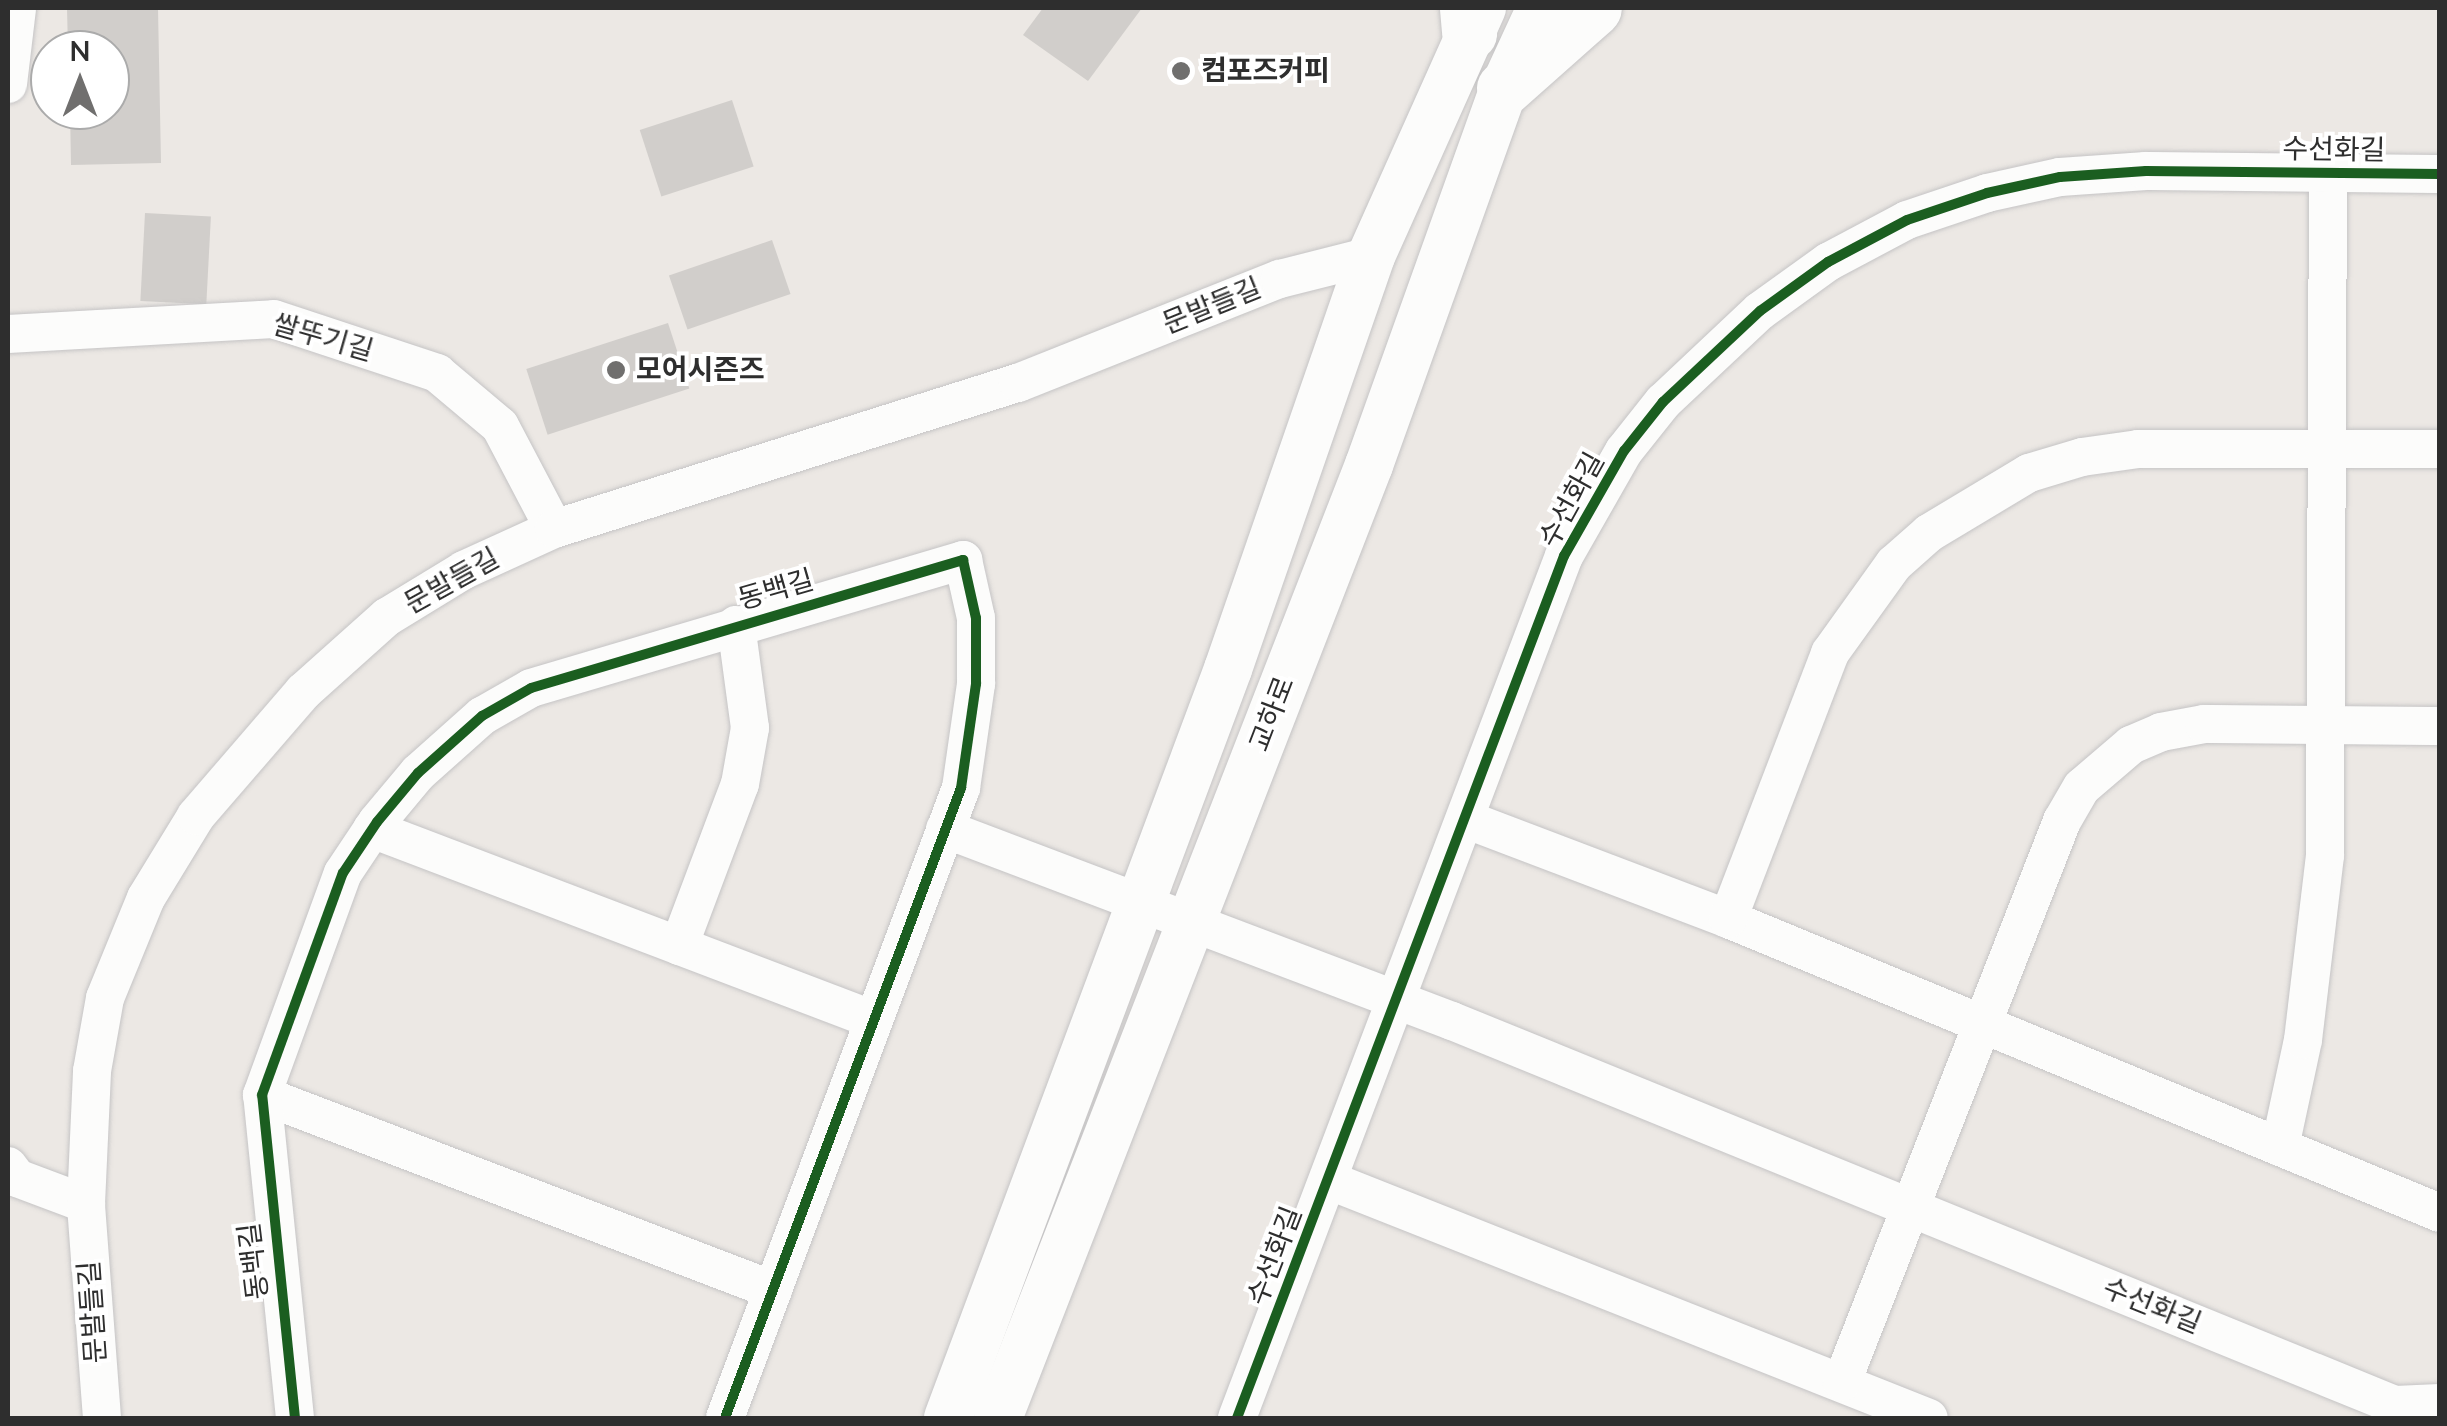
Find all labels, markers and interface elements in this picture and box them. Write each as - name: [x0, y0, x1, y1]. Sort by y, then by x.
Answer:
- north arrow: [30, 30, 130, 130]
- text: N: [70, 33, 90, 71]
- place label: 컴포즈커피: [1201, 54, 1330, 88]
- marker: 컴포즈커피: [1170, 60, 1192, 82]
- street label: 수선화길: [2282, 132, 2386, 168]
- street label: 문발들길: [1158, 271, 1266, 341]
- street label: 쌀뚜기길: [269, 308, 377, 368]
- place label: 모어시즌즈: [636, 353, 765, 387]
- marker: 모어시즌즈: [605, 359, 627, 381]
- street label: 수선화길: [1532, 447, 1612, 553]
- street label: 문발들길: [399, 541, 505, 621]
- street label: 동백길: [734, 563, 818, 617]
- street label: 교하로: [1242, 672, 1302, 756]
- street label: 수선화길: [1241, 1202, 1309, 1310]
- street label: 동백길: [233, 1221, 275, 1301]
- street label: 문발들길: [73, 1259, 113, 1365]
- street label: 수선화길: [2098, 1271, 2206, 1341]

